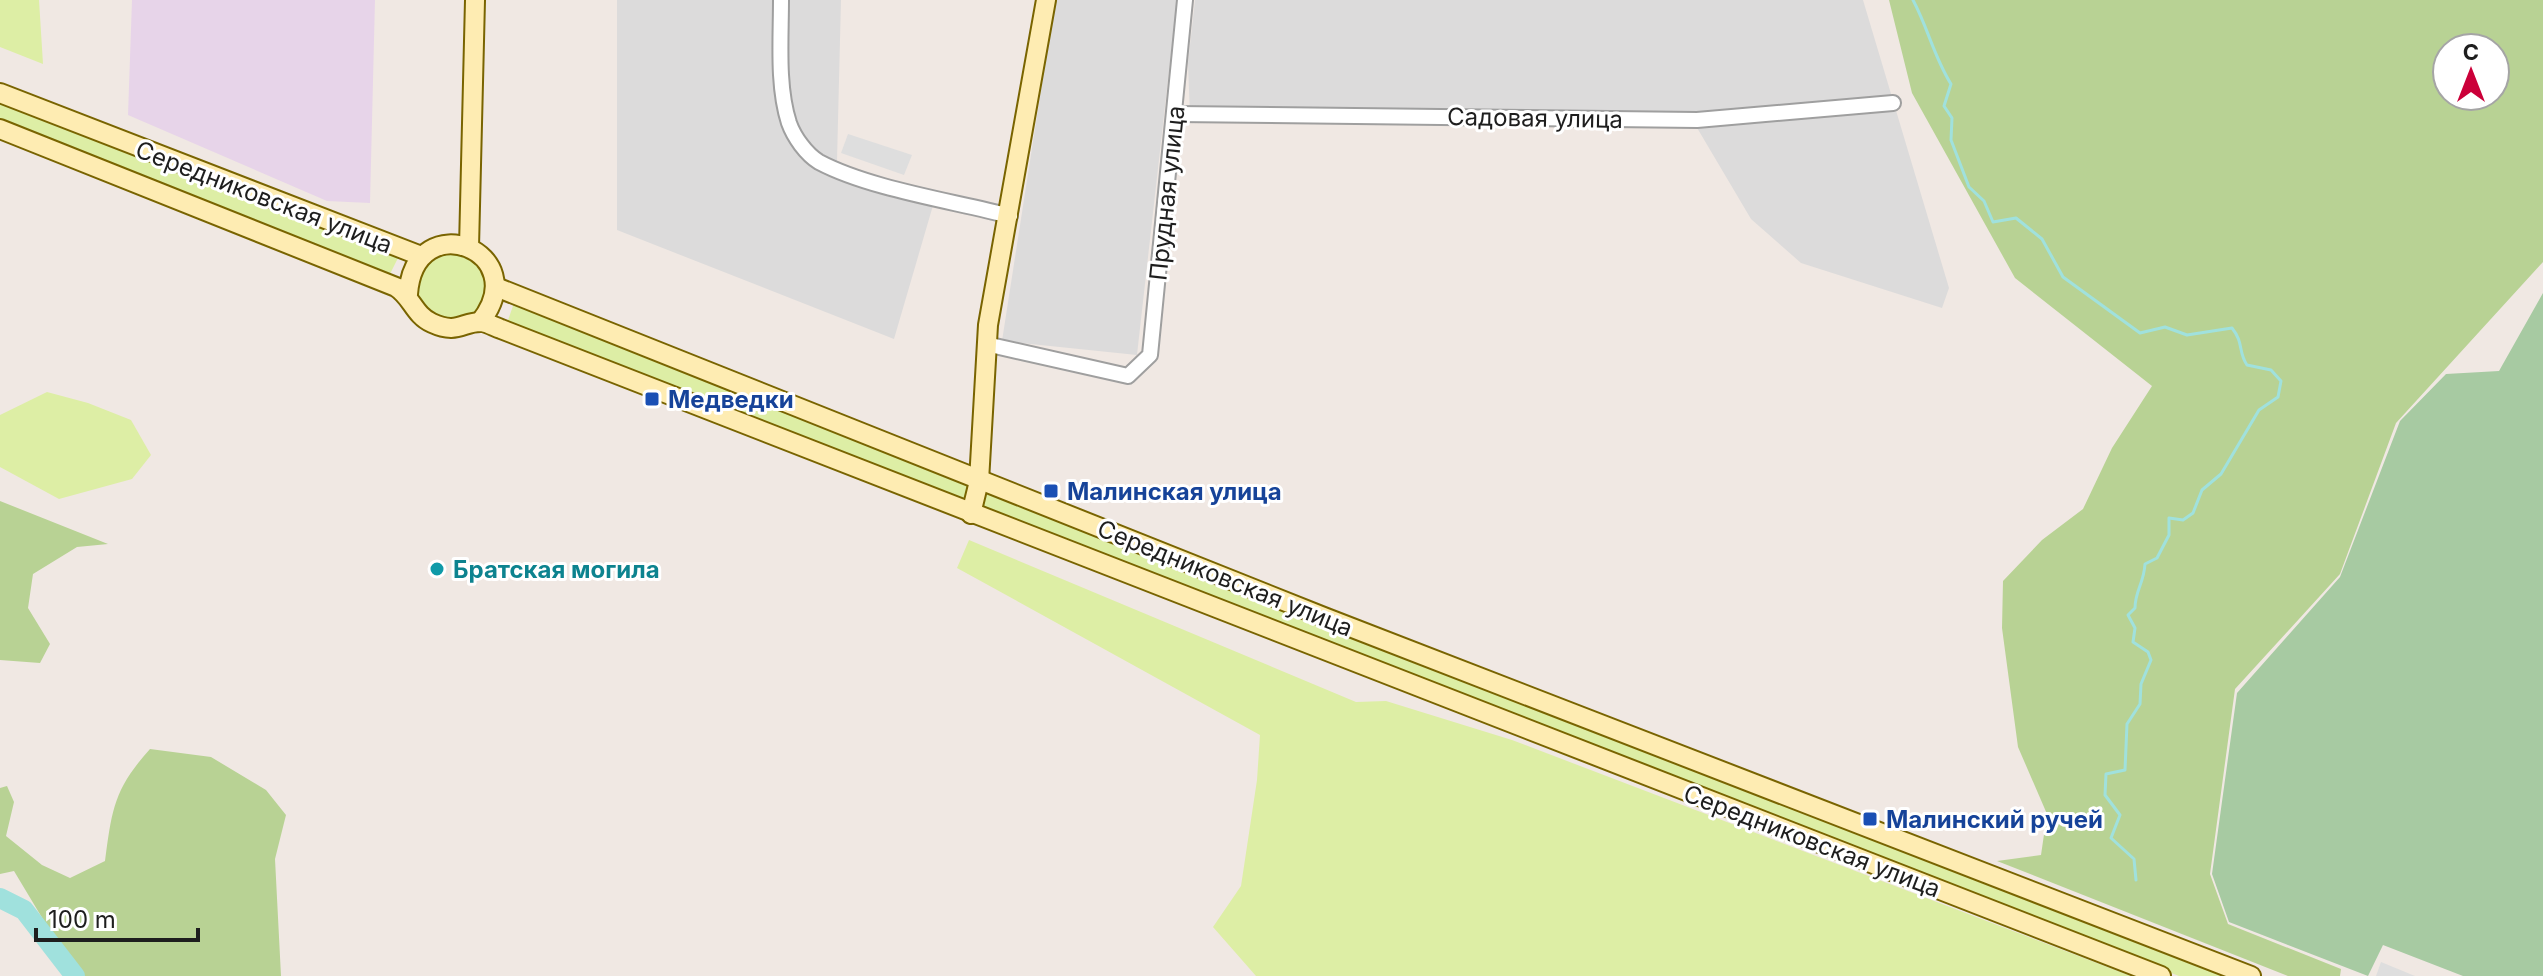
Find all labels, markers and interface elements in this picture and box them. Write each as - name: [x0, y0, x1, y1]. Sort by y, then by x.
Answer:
- north arrow: [2431, 32, 2511, 112]
- text: С: [2463, 39, 2479, 65]
- street label: Садовая улица: [1447, 102, 1623, 134]
- street label: Прудная улица: [1143, 104, 1191, 282]
- street label: Середниковская улица: [132, 135, 396, 259]
- place label: Медведки: [668, 385, 794, 414]
- marker: Медведки: [643, 390, 661, 408]
- place label: Малинская улица: [1067, 477, 1282, 506]
- marker: Малинская улица: [1042, 482, 1060, 500]
- street label: Середниковская улица: [1093, 514, 1357, 642]
- place label: Братская могила: [453, 555, 660, 584]
- marker: Братская могила: [428, 560, 446, 578]
- street label: Середниковская улица: [1680, 779, 1944, 903]
- place label: Малинский ручей: [1886, 805, 2103, 834]
- marker: Малинский ручей: [1861, 810, 1879, 828]
- scale bar: [36, 892, 198, 942]
- text: 100 m: [48, 905, 116, 934]

